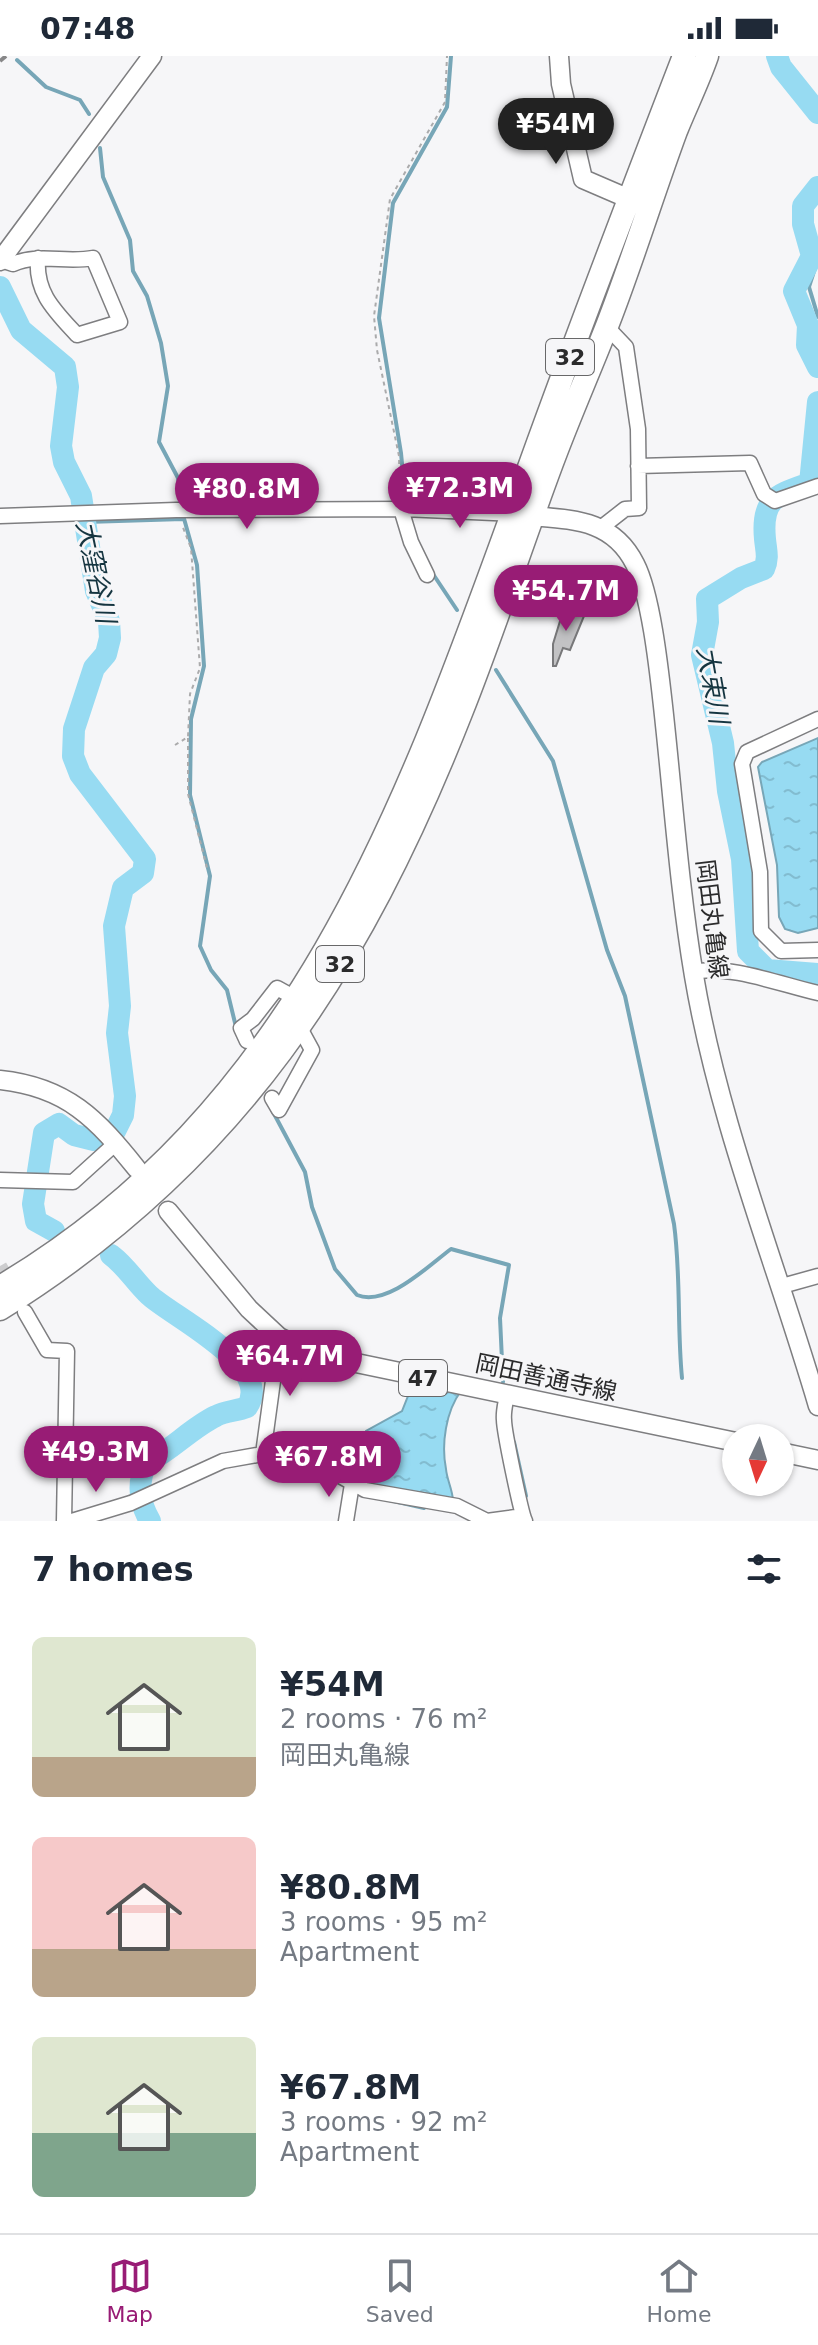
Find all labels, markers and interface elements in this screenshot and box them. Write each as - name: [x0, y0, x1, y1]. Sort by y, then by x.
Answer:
- text: 07:48: [40, 11, 136, 46]
- pin: ¥54M: [509, 98, 603, 166]
- text: ¥54M: [516, 109, 596, 139]
- road number: 32: [546, 339, 594, 375]
- pin: ¥72.3M: [395, 462, 525, 530]
- pin: ¥80.8M: [182, 463, 312, 531]
- text: ¥72.3M: [406, 473, 514, 503]
- text: ¥80.8M: [193, 474, 301, 504]
- water label: 大窪谷川: [71, 518, 122, 629]
- pin: ¥54.7M: [501, 565, 631, 633]
- text: ¥54.7M: [512, 576, 620, 606]
- water label: 大束川: [691, 644, 735, 729]
- street label: 岡田丸亀線: [691, 858, 733, 980]
- road number: 32: [316, 946, 364, 982]
- pin: ¥64.7M: [225, 1330, 355, 1398]
- text: ¥64.7M: [236, 1341, 344, 1371]
- street label: 岡田善通寺線: [473, 1349, 619, 1407]
- road number: 47: [399, 1360, 447, 1396]
- north arrow: [722, 1424, 794, 1496]
- map controls: [722, 1424, 794, 1496]
- pin: ¥49.3M: [31, 1426, 161, 1494]
- pin: ¥67.8M: [264, 1431, 394, 1499]
- text: ¥49.3M: [42, 1437, 150, 1467]
- text: ¥67.8M: [275, 1442, 383, 1472]
- icon: filters: [742, 1547, 786, 1591]
- text: 7 homes: [32, 1549, 194, 1589]
- text: ¥54M: [280, 1664, 385, 1704]
- icon: home: [96, 1669, 192, 1765]
- text: 2 rooms · 76 m²: [280, 1704, 488, 1734]
- text: 岡田丸亀線: [280, 1740, 410, 1770]
- text: ¥80.8M: [280, 1867, 421, 1907]
- icon: home: [96, 1869, 192, 1965]
- text: 3 rooms · 95 m²: [280, 1907, 488, 1937]
- text: Apartment: [280, 1937, 419, 1967]
- text: ¥67.8M: [280, 2067, 421, 2107]
- icon: home: [96, 2069, 192, 2165]
- text: 3 rooms · 92 m²: [280, 2107, 488, 2137]
- text: Apartment: [280, 2137, 419, 2167]
- tab: Map: [106, 2254, 153, 2327]
- tab: Saved: [366, 2254, 434, 2327]
- tab: Home: [647, 2254, 712, 2327]

